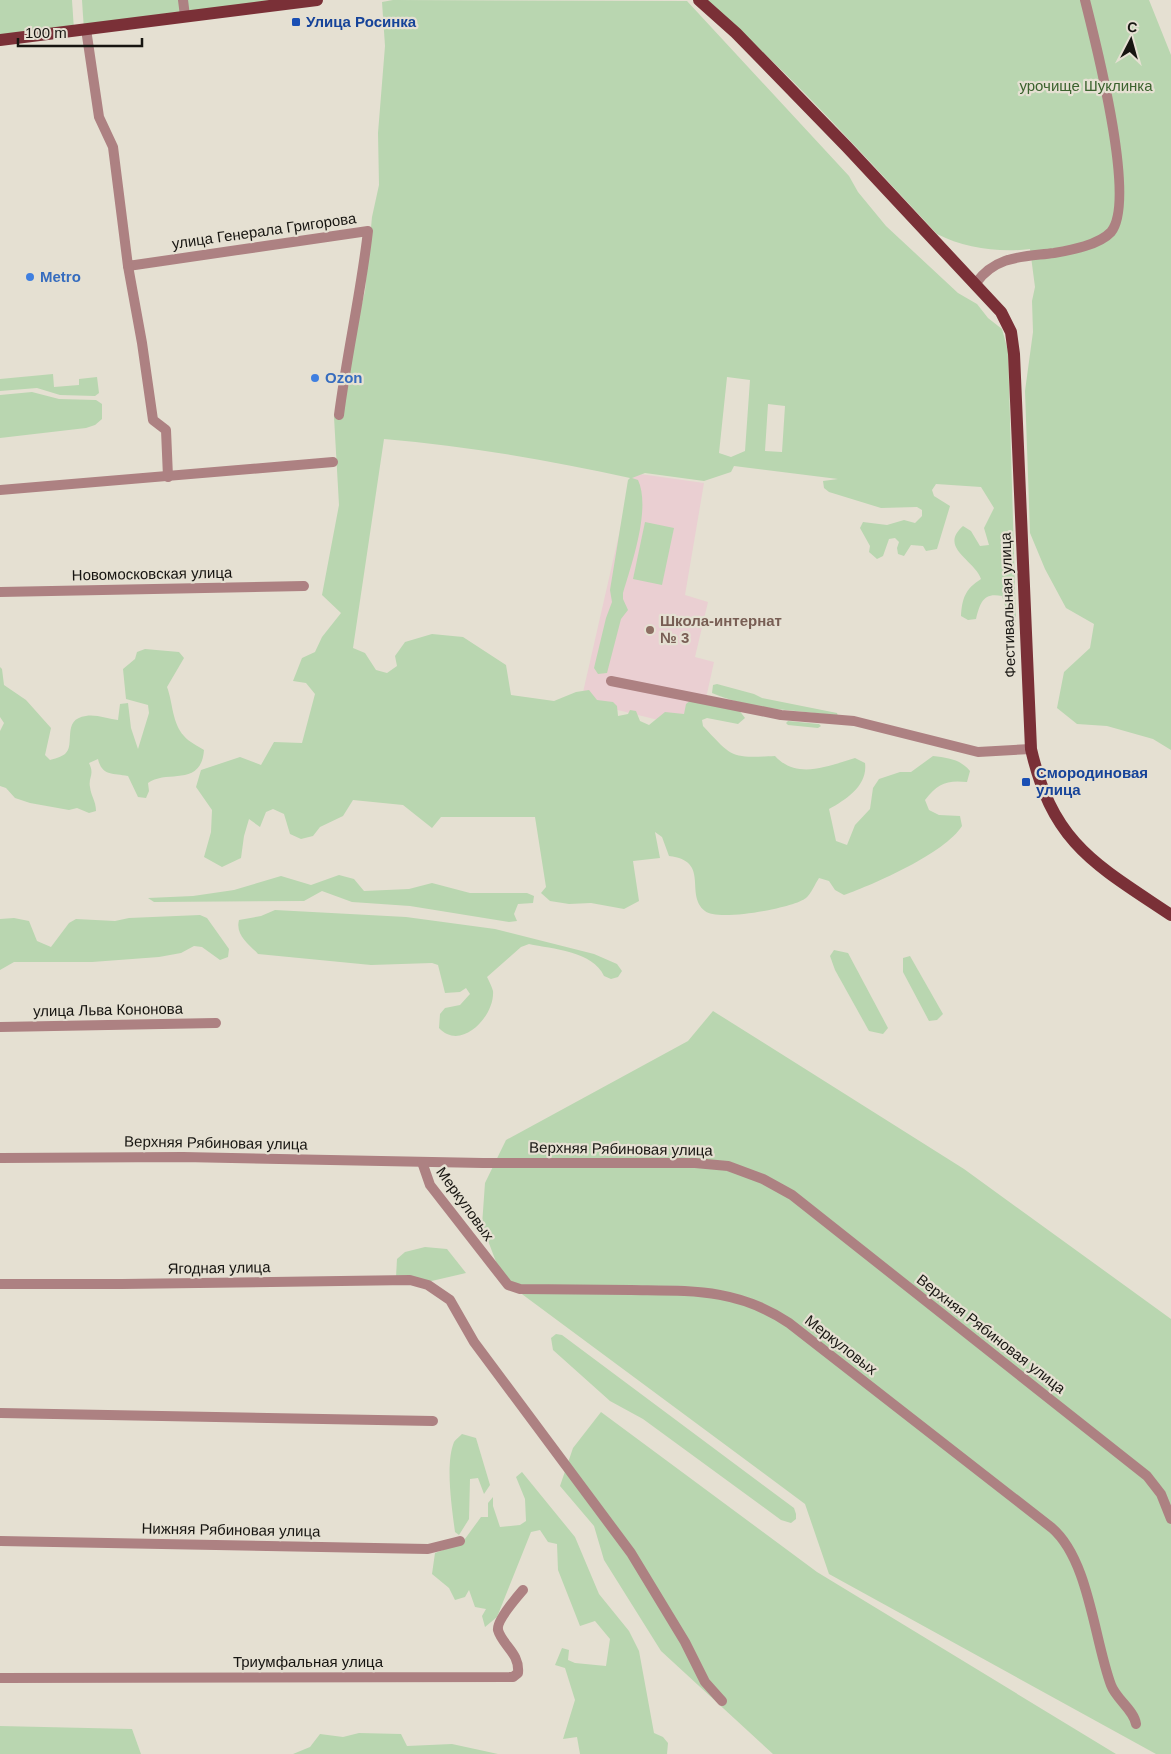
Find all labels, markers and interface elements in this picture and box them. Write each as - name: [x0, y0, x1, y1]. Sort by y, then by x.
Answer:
- place label: Улица Росинка: [306, 13, 417, 30]
- scale bar: [18, 15, 141, 47]
- north arrow: [1106, 15, 1156, 65]
- marker: Улица Росинка: [290, 16, 302, 28]
- text: С: [1126, 19, 1138, 36]
- text: 100 m: [25, 24, 67, 41]
- park label: урочище Шуклинка: [1019, 77, 1153, 94]
- street label: улица Генерала Григорова: [171, 209, 358, 252]
- place label: Metro: [40, 268, 81, 285]
- marker: Metro: [24, 271, 36, 283]
- place label: Ozon: [325, 369, 363, 386]
- marker: Ozon: [309, 372, 321, 384]
- street label: Фестивальная улица: [996, 531, 1019, 678]
- street label: Новомосковская улица: [72, 564, 233, 583]
- place label: Школа-интернат № 3: [660, 612, 782, 646]
- marker: Школа-интернат № 3: [644, 624, 656, 636]
- place label: Смородиновая улица: [1036, 764, 1148, 798]
- marker: Смородиновая улица: [1020, 776, 1032, 788]
- street label: улица Льва Кононова: [33, 1000, 184, 1019]
- street label: Верхняя Рябиновая улица: [124, 1132, 309, 1153]
- street label: Верхняя Рябиновая улица: [529, 1138, 714, 1159]
- street label: Меркуловых: [433, 1164, 498, 1244]
- street label: Ягодная улица: [167, 1258, 271, 1277]
- street label: Верхняя Рябиновая улица: [914, 1270, 1069, 1397]
- street label: Меркуловых: [802, 1311, 881, 1378]
- street label: Нижняя Рябиновая улица: [141, 1519, 321, 1540]
- street label: Триумфальная улица: [233, 1653, 384, 1670]

